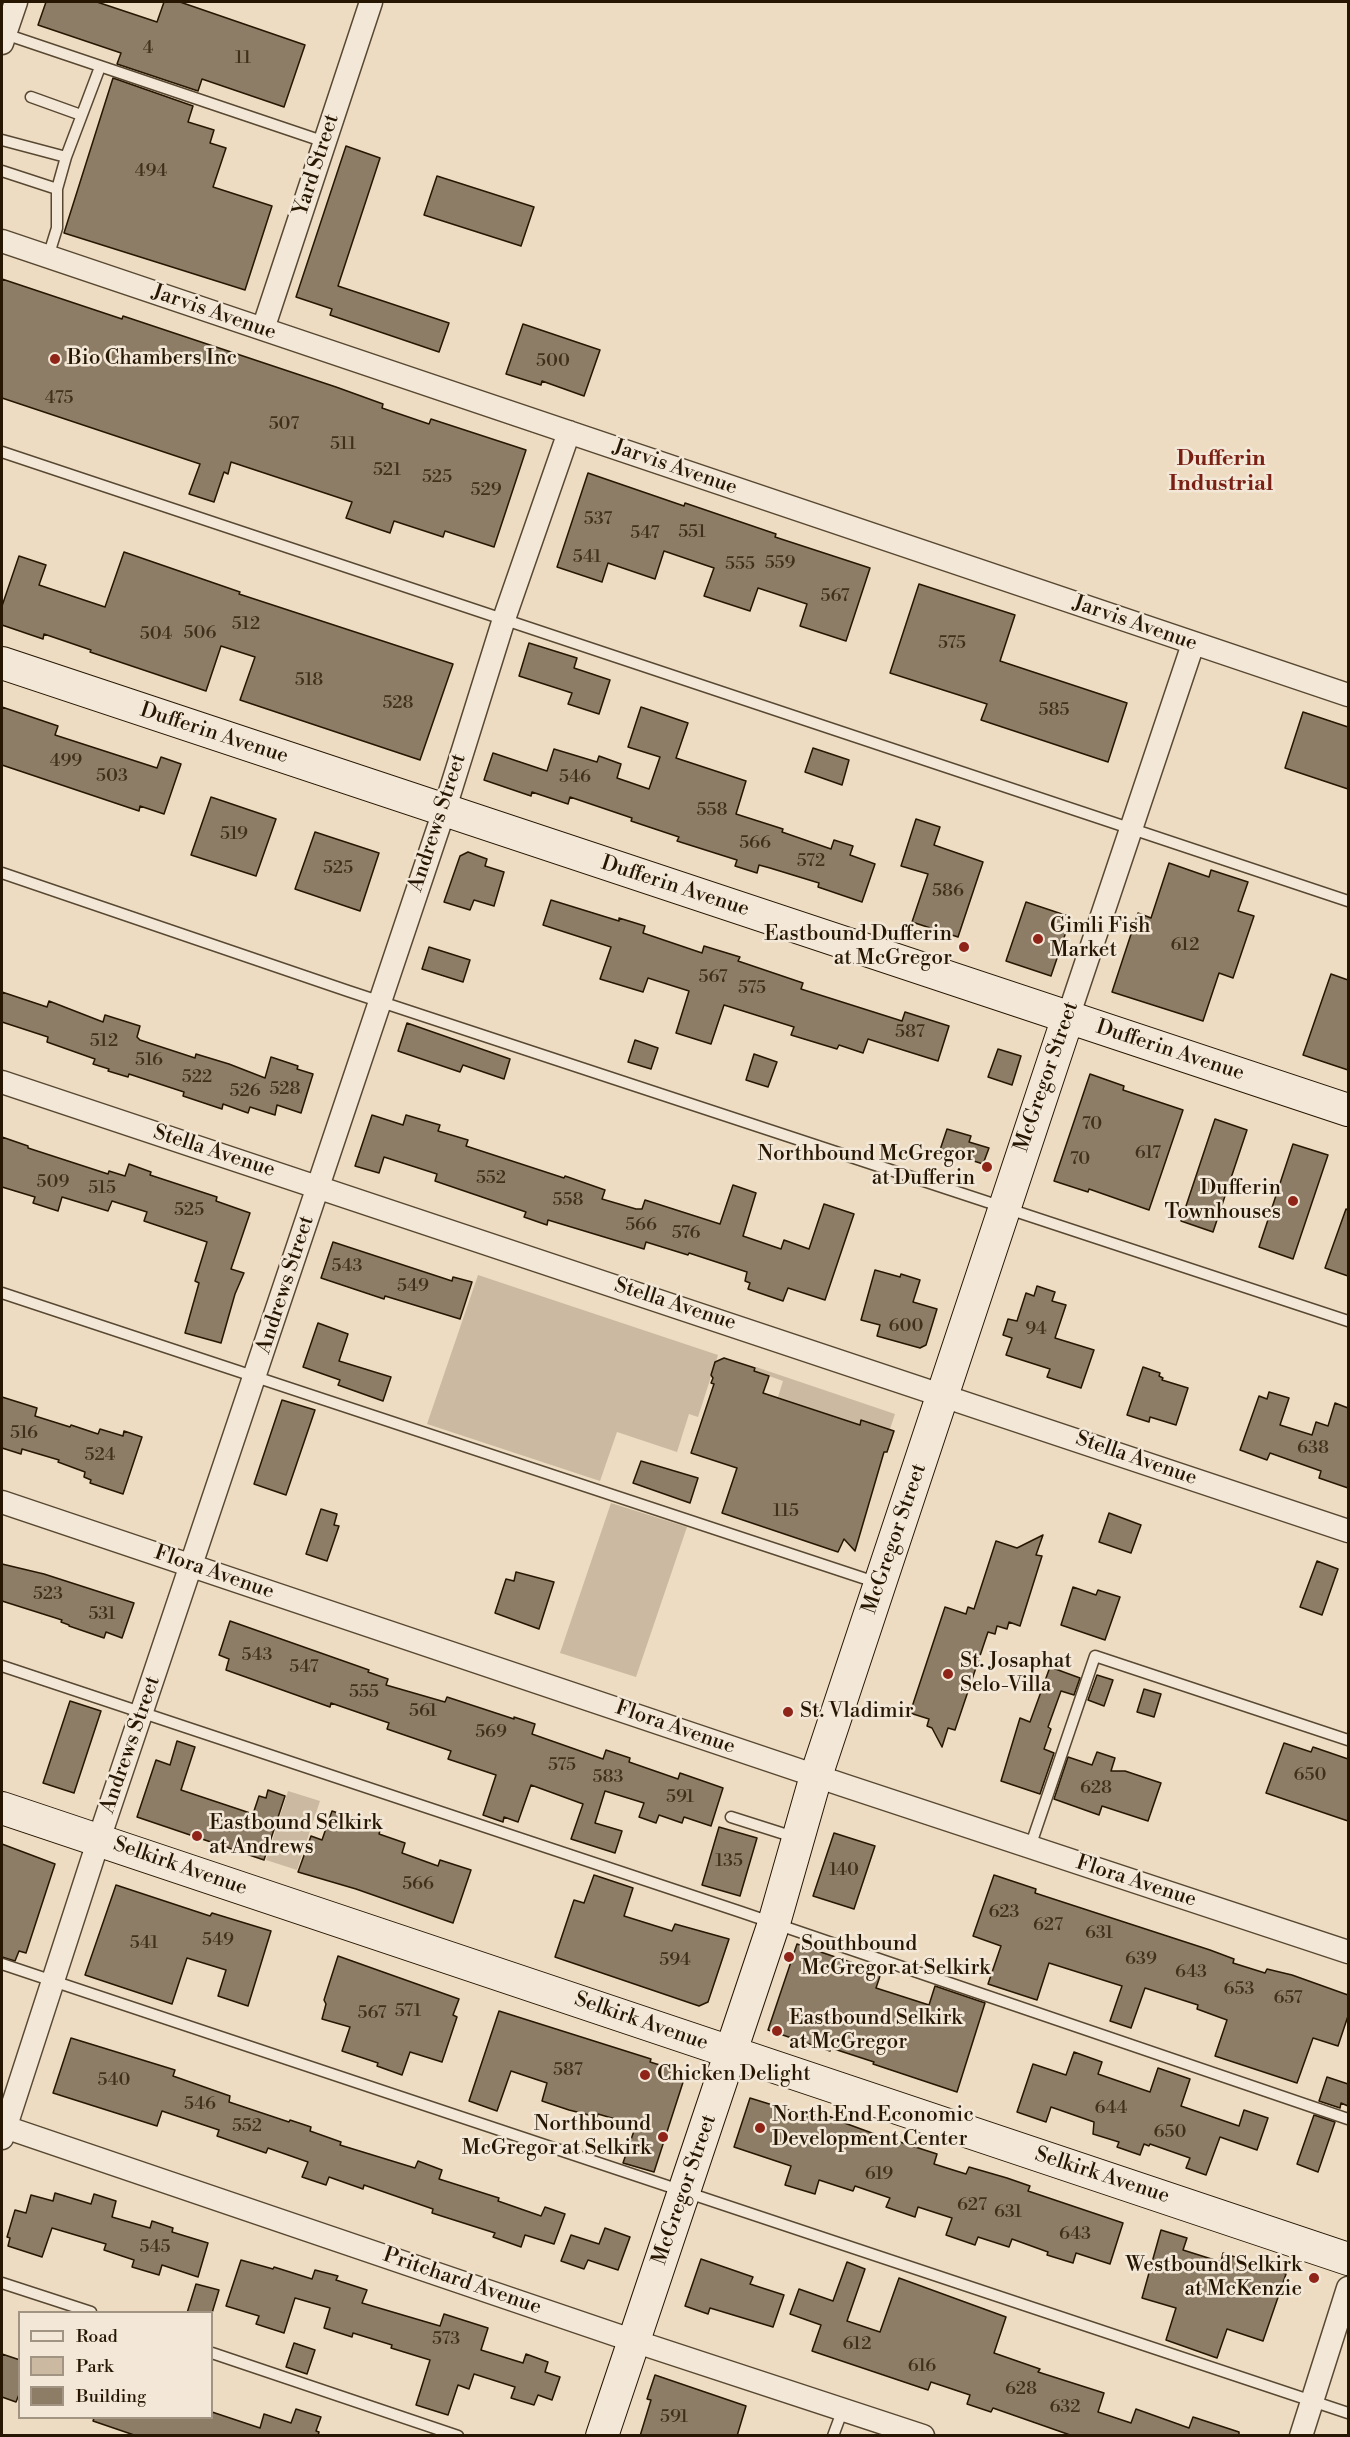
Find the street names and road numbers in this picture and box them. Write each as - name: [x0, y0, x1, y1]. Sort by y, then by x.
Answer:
- street label: Yard Street: [289, 111, 345, 219]
- street label: Jarvis Avenue: [149, 280, 279, 346]
- street label: Jarvis Avenue: [610, 435, 740, 501]
- street label: Jarvis Avenue: [1070, 591, 1200, 657]
- street label: Dufferin Avenue: [137, 698, 291, 770]
- street label: Andrews Street: [404, 751, 472, 895]
- street label: Dufferin Avenue: [598, 851, 752, 923]
- street label: McGregor Street: [1009, 999, 1085, 1155]
- street label: Dufferin Avenue: [1093, 1015, 1247, 1087]
- street label: Stella Avenue: [150, 1120, 278, 1184]
- street label: Andrews Street: [252, 1213, 320, 1357]
- street label: Stella Avenue: [611, 1273, 739, 1337]
- street label: Stella Avenue: [1072, 1426, 1200, 1492]
- street label: McGregor Street: [857, 1461, 933, 1617]
- street label: Flora Avenue: [151, 1541, 277, 1605]
- street label: Andrews Street: [96, 1673, 166, 1817]
- street label: Flora Avenue: [612, 1696, 738, 1760]
- street label: Selkirk Avenue: [110, 1832, 250, 1902]
- street label: Flora Avenue: [1073, 1851, 1199, 1913]
- street label: Selkirk Avenue: [571, 1987, 711, 2057]
- street label: McGregor Street: [647, 2112, 723, 2268]
- street label: Selkirk Avenue: [1031, 2142, 1173, 2210]
- street label: Pritchard Avenue: [380, 2243, 544, 2321]

